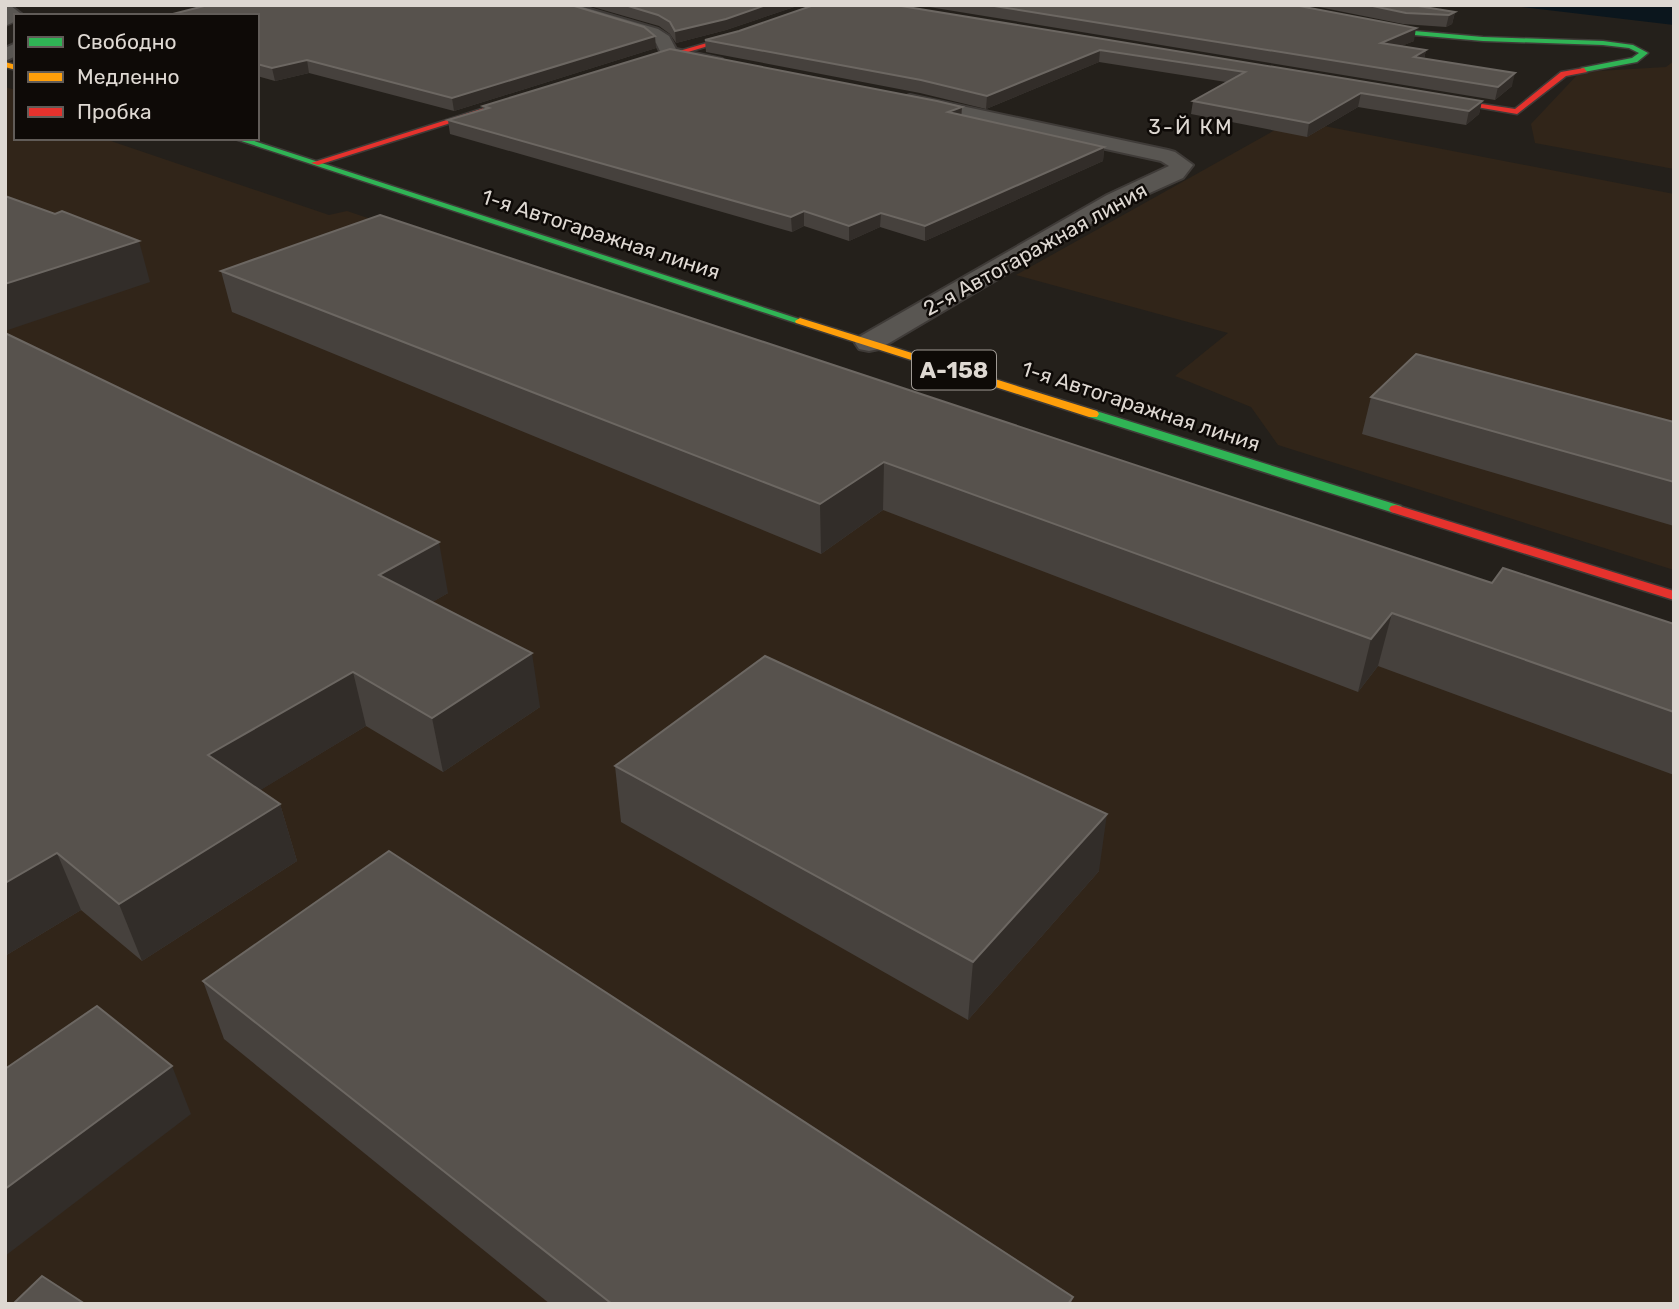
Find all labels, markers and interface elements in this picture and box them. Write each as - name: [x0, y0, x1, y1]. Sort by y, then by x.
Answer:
- legend: [14, 14, 259, 140]
- text: Свободно: [77, 29, 177, 54]
- text: Медленно: [77, 64, 180, 89]
- text: Пробка: [77, 99, 152, 124]
- district label: 3-Й КМ: [1148, 114, 1234, 139]
- street label: 2-я Автогаражная линия: [919, 177, 1151, 321]
- street label: 1-я Автогаражная линия: [479, 184, 723, 284]
- road number: А-158: [912, 350, 996, 390]
- street label: 1-я Автогаражная линия: [1019, 356, 1263, 456]

